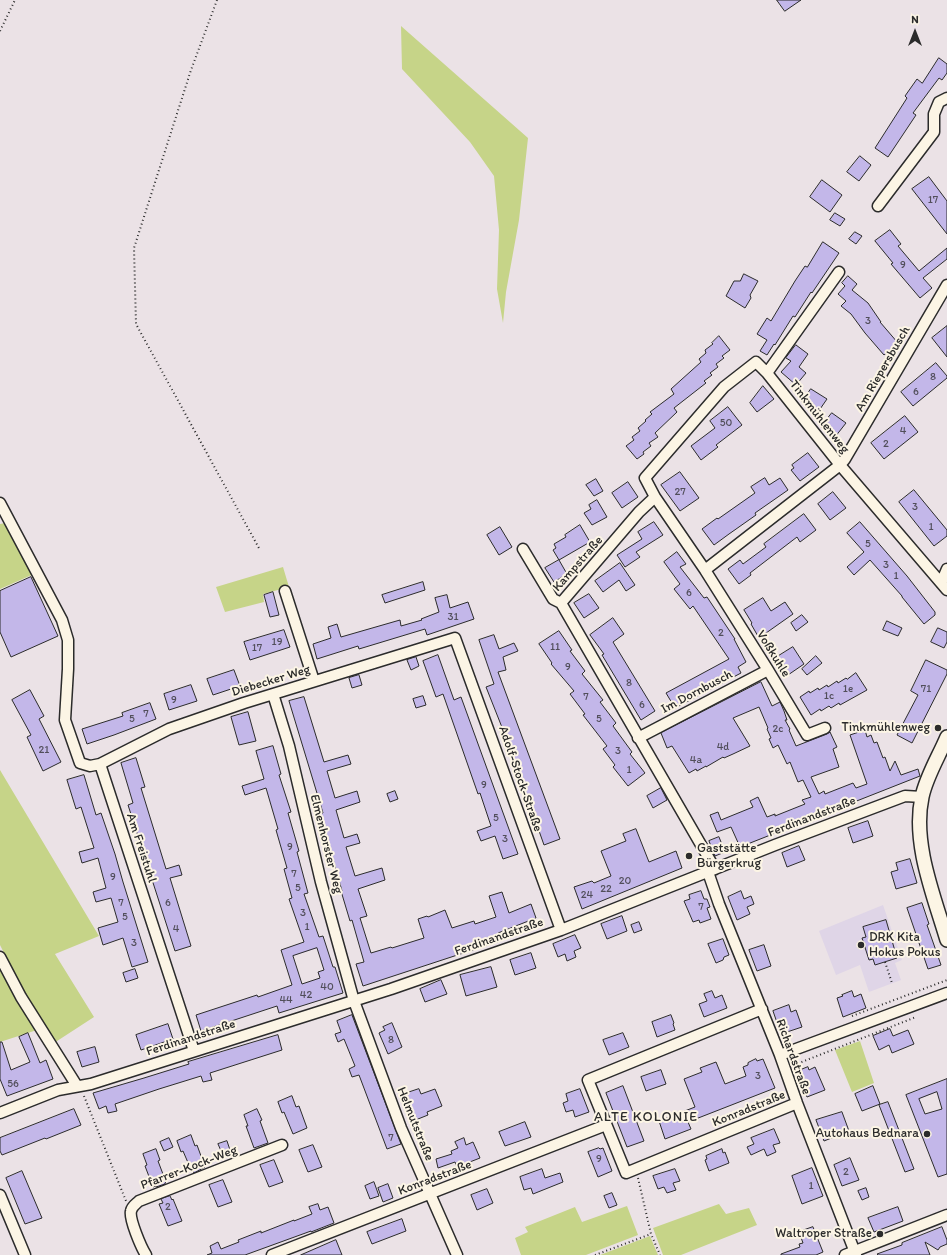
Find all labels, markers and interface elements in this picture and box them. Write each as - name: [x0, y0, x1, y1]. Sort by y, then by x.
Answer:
- north arrow: [895, 12, 935, 52]
- text: N: [911, 13, 919, 26]
- house number: 17: [928, 193, 938, 207]
- house number: 9: [900, 258, 906, 272]
- house number: 3: [865, 314, 871, 328]
- street label: Am Riepersbusch: [852, 323, 914, 415]
- house number: 8: [930, 370, 936, 384]
- street label: Tinkmühlenweg: [786, 377, 852, 457]
- house number: 6: [913, 385, 919, 399]
- house number: 50: [720, 416, 732, 430]
- house number: 4: [900, 424, 906, 438]
- house number: 2: [883, 437, 889, 451]
- house number: 27: [674, 485, 686, 499]
- house number: 3: [912, 500, 918, 514]
- house number: 1: [928, 520, 934, 534]
- street label: Kampstraße: [550, 533, 606, 595]
- house number: 5: [865, 537, 871, 551]
- house number: 3: [883, 558, 889, 572]
- house number: 1: [893, 569, 899, 583]
- house number: 6: [686, 586, 692, 600]
- house number: 31: [447, 610, 459, 624]
- house number: 2: [718, 626, 724, 640]
- street label: Voßkuhle: [753, 628, 793, 680]
- house number: 19: [272, 635, 282, 649]
- house number: 11: [550, 640, 560, 654]
- house number: 17: [252, 641, 262, 655]
- house number: 9: [565, 660, 571, 674]
- street label: Diebecker Weg: [230, 662, 312, 700]
- street label: Im Dornbusch: [659, 667, 735, 717]
- house number: 8: [626, 676, 632, 690]
- house number: 1e: [843, 682, 853, 696]
- house number: 71: [921, 682, 931, 696]
- house number: 1c: [824, 689, 834, 703]
- house number: 7: [583, 690, 589, 704]
- house number: 9: [171, 693, 177, 707]
- house number: 6: [639, 698, 645, 712]
- house number: 7: [143, 707, 149, 721]
- house number: 5: [129, 712, 135, 726]
- house number: 5: [596, 712, 602, 726]
- place label: Tinkmühlenweg: [841, 720, 930, 736]
- house number: 2c: [773, 722, 783, 736]
- marker: Tinkmühlenweg: [933, 723, 943, 733]
- street label: Adolf-Stock-Straße: [495, 724, 545, 834]
- house number: 4d: [717, 740, 729, 754]
- house number: 21: [39, 743, 49, 757]
- house number: 3: [615, 744, 621, 758]
- house number: 4a: [690, 753, 702, 767]
- house number: 1: [626, 763, 632, 777]
- house number: 9: [481, 778, 487, 792]
- street label: Elmenhorster Weg: [306, 793, 346, 895]
- street label: Ferdinandstraße: [766, 793, 858, 841]
- street label: Am Freistuhl: [122, 811, 160, 885]
- house number: 5: [493, 811, 499, 825]
- house number: 3: [502, 832, 508, 846]
- house number: 9: [287, 840, 293, 854]
- place label: Gaststätte Bürgerkrug: [697, 841, 761, 872]
- marker: Gaststätte Bürgerkrug: [684, 851, 694, 861]
- house number: 7: [291, 867, 297, 881]
- house number: 9: [110, 870, 116, 884]
- house number: 20: [619, 874, 631, 888]
- house number: 5: [295, 881, 301, 895]
- house number: 22: [600, 882, 612, 896]
- house number: 24: [581, 888, 593, 902]
- house number: 7: [118, 896, 124, 910]
- house number: 6: [165, 896, 171, 910]
- house number: 7: [698, 900, 704, 914]
- house number: 3: [300, 906, 306, 920]
- house number: 5: [122, 910, 128, 924]
- street label: Ferdinandstraße: [453, 915, 545, 959]
- house number: 1: [304, 920, 310, 934]
- house number: 4: [173, 922, 179, 936]
- place label: DRK Kita Hokus Pokus: [869, 930, 940, 961]
- house number: 3: [131, 936, 137, 950]
- marker: DRK Kita Hokus Pokus: [856, 940, 866, 950]
- house number: 40: [320, 980, 334, 994]
- house number: 42: [300, 988, 312, 1002]
- house number: 44: [279, 993, 293, 1007]
- street label: Ferdinandstraße: [144, 1016, 238, 1060]
- street label: Richardstraße: [772, 1017, 814, 1097]
- house number: 8: [388, 1033, 394, 1047]
- house number: 3: [755, 1069, 761, 1083]
- house number: 56: [7, 1077, 19, 1091]
- street label: Helmutstraße: [393, 1085, 437, 1163]
- street label: Konradstraße: [710, 1087, 788, 1131]
- district label: ALTE KOLONIE: [593, 1109, 699, 1125]
- place label: Autohaus Bednara: [816, 1126, 919, 1142]
- marker: Autohaus Bednara: [922, 1129, 932, 1139]
- house number: 7: [388, 1131, 394, 1145]
- street label: Pfarrer-Kock-Weg: [139, 1142, 239, 1194]
- house number: 9: [596, 1152, 602, 1166]
- street label: Konradstraße: [396, 1157, 474, 1199]
- house number: 2: [843, 1165, 849, 1179]
- house number: 1: [808, 1179, 814, 1193]
- house number: 2: [165, 1200, 171, 1214]
- place label: Waltroper Straße: [775, 1226, 872, 1242]
- marker: Waltroper Straße: [875, 1229, 885, 1239]

